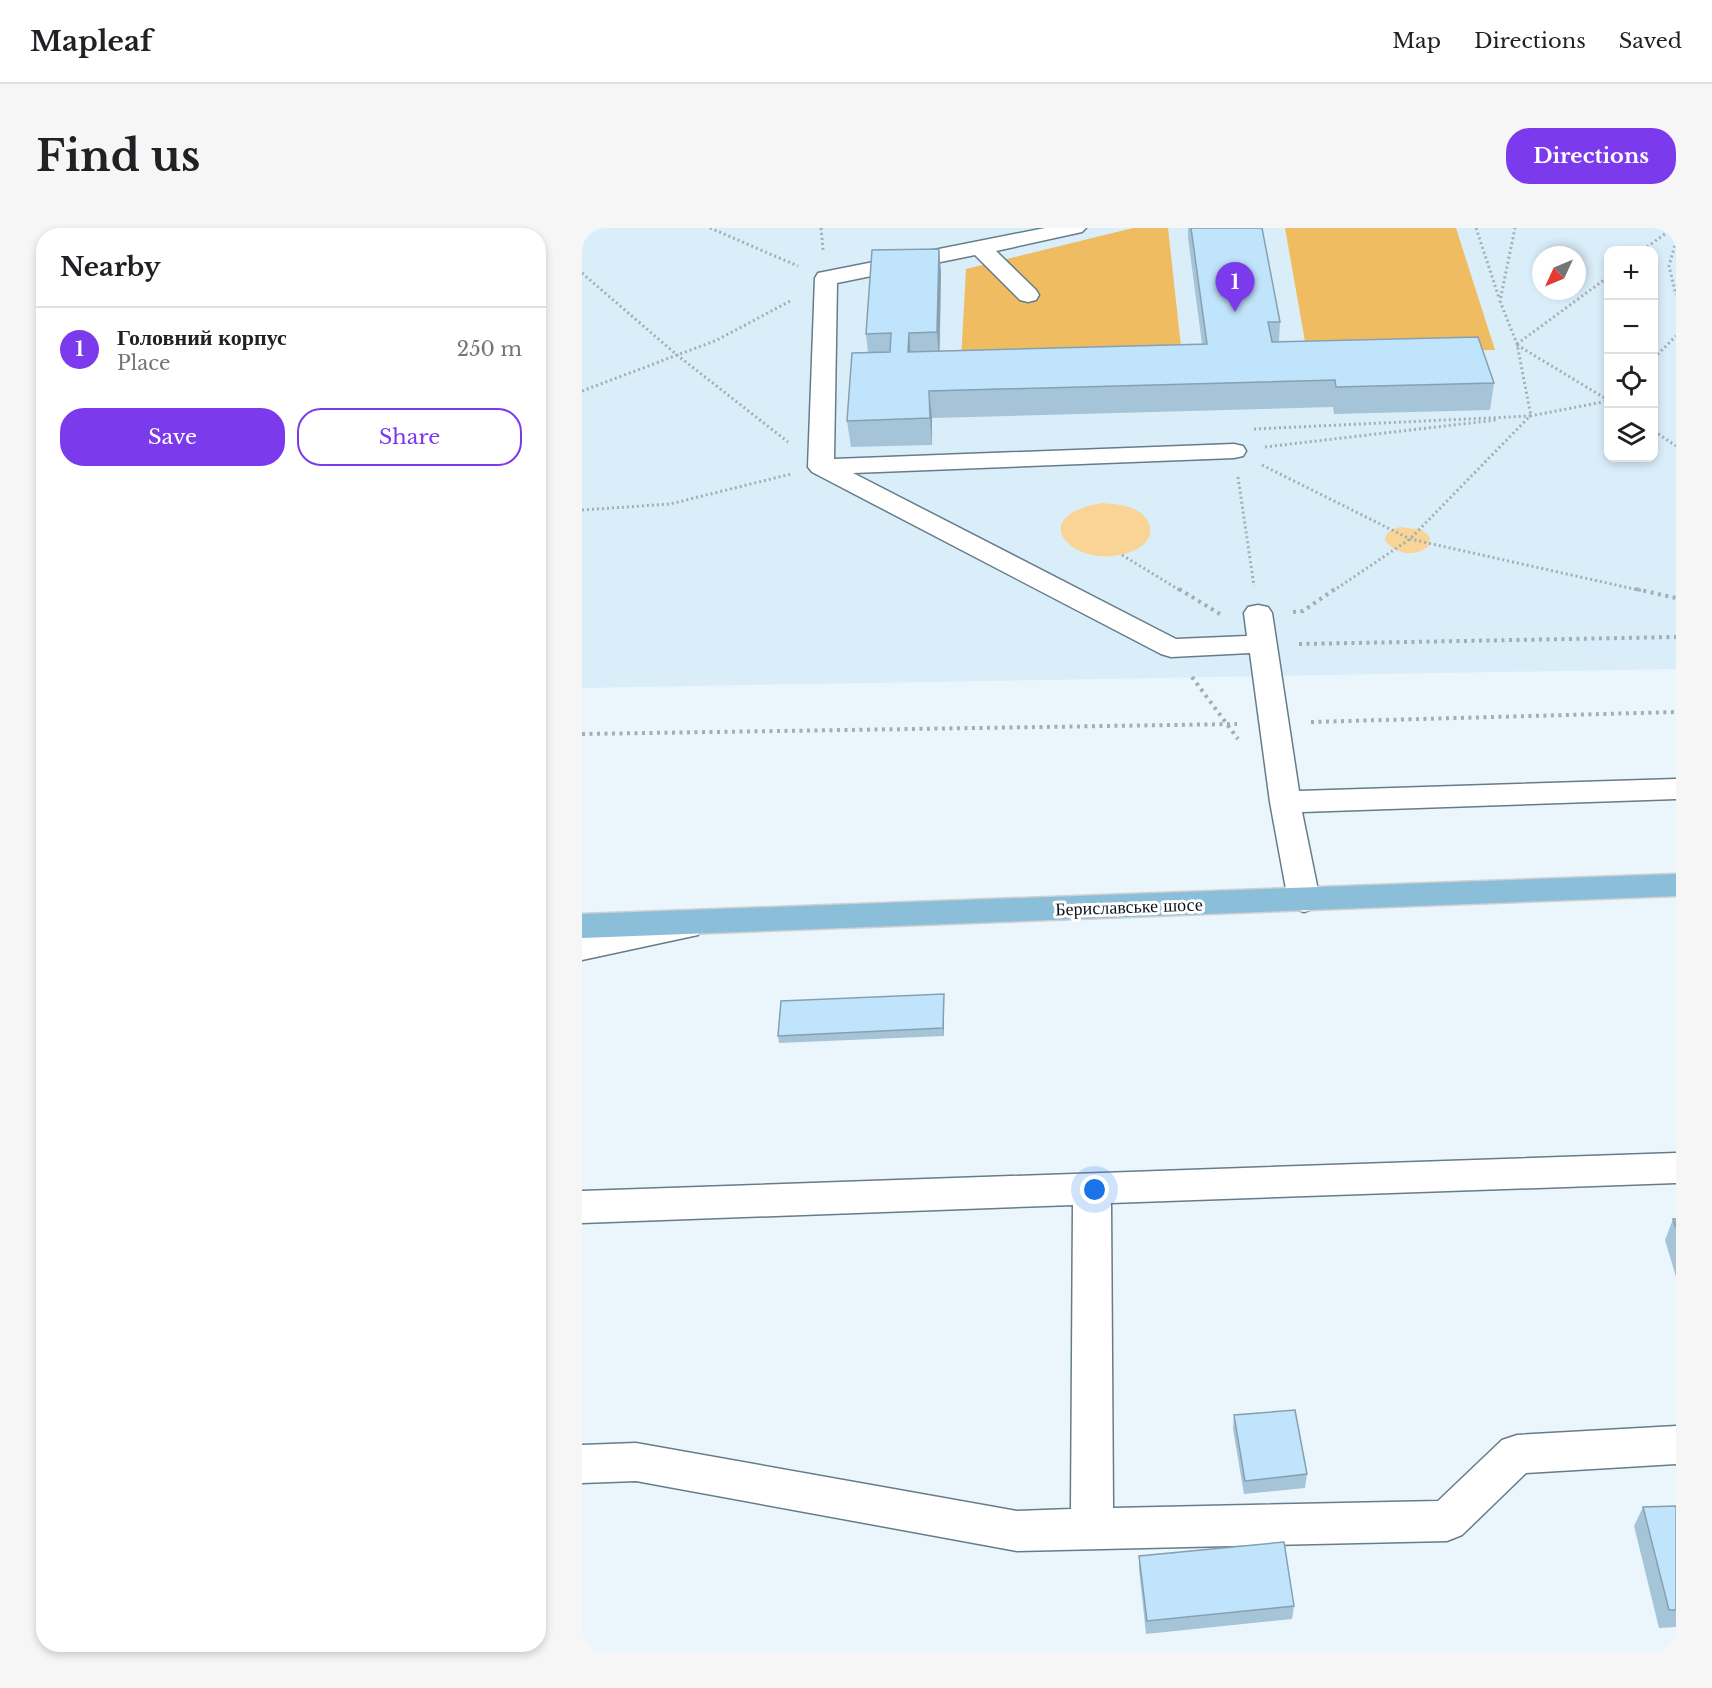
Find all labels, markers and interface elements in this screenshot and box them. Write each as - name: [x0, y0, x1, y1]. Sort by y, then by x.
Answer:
- text: Mapleaf: [30, 24, 152, 59]
- text: Map: [1392, 28, 1441, 54]
- text: Directions: [1474, 28, 1586, 54]
- text: Saved: [1619, 28, 1682, 54]
- button: Directions: [1506, 128, 1676, 184]
- text: Find us: [36, 130, 200, 182]
- north arrow: [1532, 246, 1586, 300]
- map controls: [1604, 246, 1658, 462]
- button: +: [1604, 246, 1658, 300]
- text: Nearby: [60, 251, 161, 283]
- pin: 1: [1216, 262, 1254, 312]
- button: −: [1604, 300, 1658, 354]
- text: Головний корпус: [117, 324, 287, 351]
- text: 1: [75, 337, 84, 361]
- text: 250 m: [457, 337, 522, 361]
- text: Place: [117, 351, 171, 375]
- button: locate: [1604, 354, 1658, 408]
- button: Save: [60, 408, 285, 466]
- button: Share: [297, 408, 522, 466]
- button: layers: [1604, 408, 1658, 462]
- street label: Бериславське шосе: [1055, 893, 1203, 921]
- your location: [1080, 1175, 1109, 1204]

